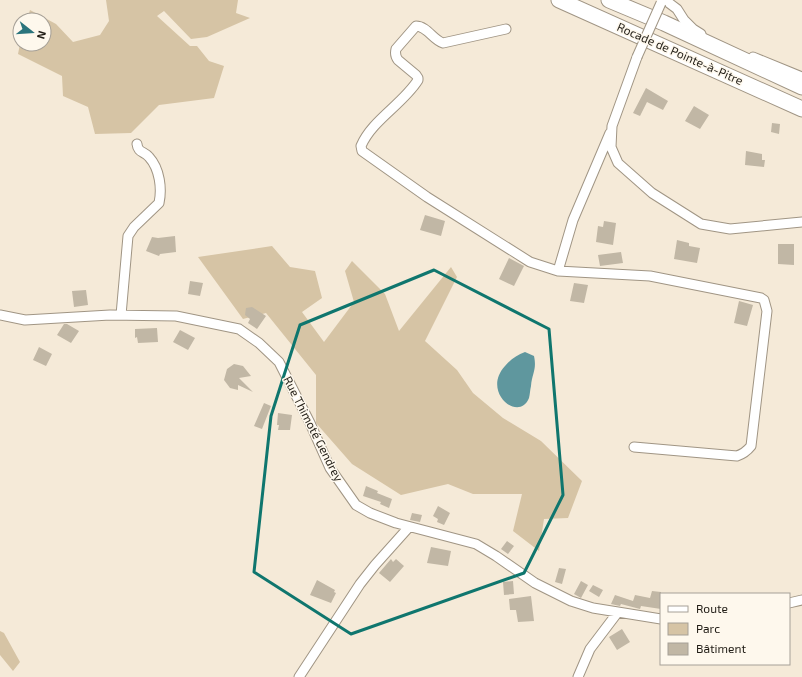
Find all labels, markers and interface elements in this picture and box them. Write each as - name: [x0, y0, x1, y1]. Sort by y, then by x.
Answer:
- north arrow: [12, 12, 52, 52]
- street label: Rocade de Pointe-à-Pitre: [615, 19, 746, 87]
- text: N: [35, 29, 49, 41]
- street label: Rue Thimoté Gendrey: [281, 374, 347, 484]
- legend: [660, 593, 790, 665]
- text: Route: [696, 601, 728, 615]
- text: Parc: [696, 621, 720, 635]
- text: Bâtiment: [696, 641, 747, 655]

